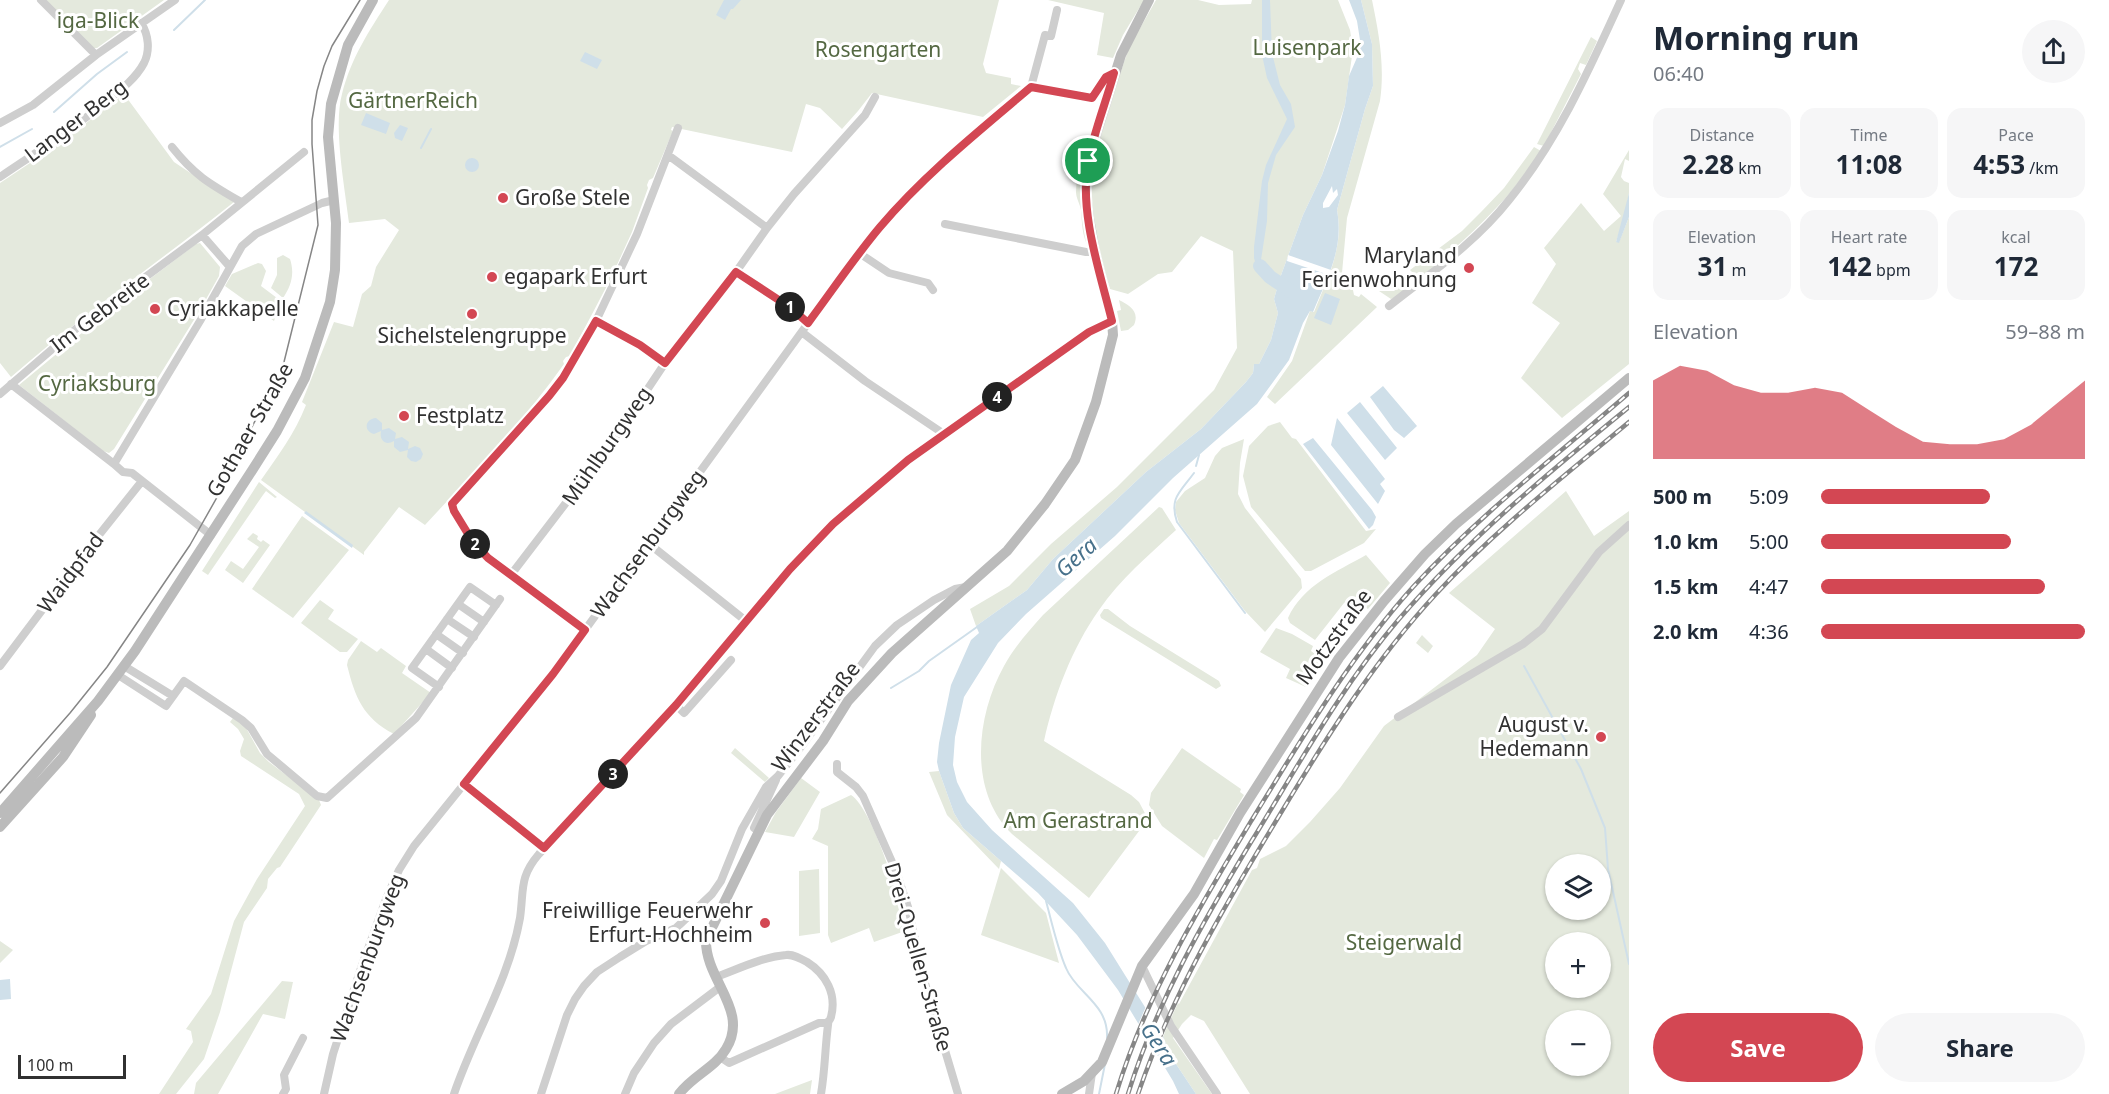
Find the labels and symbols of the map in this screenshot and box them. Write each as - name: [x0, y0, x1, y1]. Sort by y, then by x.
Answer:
- park label: iga-Blick: [57, 6, 140, 34]
- park label: Luisenpark: [1253, 33, 1362, 61]
- park label: Rosengarten: [815, 35, 941, 63]
- street label: Langer Berg: [18, 72, 132, 168]
- park label: GärtnerReich: [348, 86, 478, 114]
- pin: [1062, 135, 1113, 186]
- place label: Große Stele: [515, 183, 630, 211]
- marker: Große Stele: [496, 191, 510, 205]
- place label: Maryland Ferienwohnung: [1301, 241, 1457, 293]
- marker: Maryland Ferienwohnung: [1462, 261, 1476, 275]
- place label: egapark Erfurt: [504, 262, 648, 290]
- street label: Im Gebreite: [44, 266, 155, 359]
- marker: egapark Erfurt: [485, 270, 499, 284]
- pin: 1: [775, 292, 805, 322]
- place label: Cyriakkapelle: [167, 294, 299, 322]
- marker: Cyriakkapelle: [148, 302, 162, 316]
- marker: Sichelstelengruppe: [465, 307, 479, 321]
- place label: Sichelstelengruppe: [377, 321, 567, 349]
- street label: Gothaer Straße: [199, 357, 299, 502]
- park label: Cyriaksburg: [38, 369, 156, 397]
- street label: Mühlburgweg: [555, 380, 658, 510]
- pin: 4: [982, 382, 1012, 412]
- place label: Festplatz: [416, 401, 504, 429]
- marker: Festplatz: [397, 409, 411, 423]
- street label: Wachsenburgweg: [584, 463, 711, 623]
- street label: Waidpfad: [31, 526, 110, 618]
- pin: 2: [460, 529, 490, 559]
- water label: Gera: [1048, 529, 1103, 583]
- street label: Motzstraße: [1289, 583, 1377, 690]
- street label: Winzerstraße: [765, 656, 866, 777]
- place label: August v. Hedemann: [1479, 710, 1589, 762]
- marker: August v. Hedemann: [1594, 730, 1608, 744]
- pin: 3: [598, 759, 628, 789]
- park label: Am Gerastrand: [1003, 806, 1153, 834]
- street label: Drei-Quellen-Straße: [879, 859, 959, 1055]
- street label: Wachsenburgweg: [324, 870, 411, 1046]
- place label: Freiwillige Feuerwehr Erfurt-Hochheim: [542, 896, 753, 948]
- marker: Freiwillige Feuerwehr Erfurt-Hochheim: [758, 916, 772, 930]
- park label: Steigerwald: [1346, 928, 1462, 956]
- water label: Gera: [1135, 1016, 1185, 1072]
- scale bar: [18, 1052, 126, 1080]

